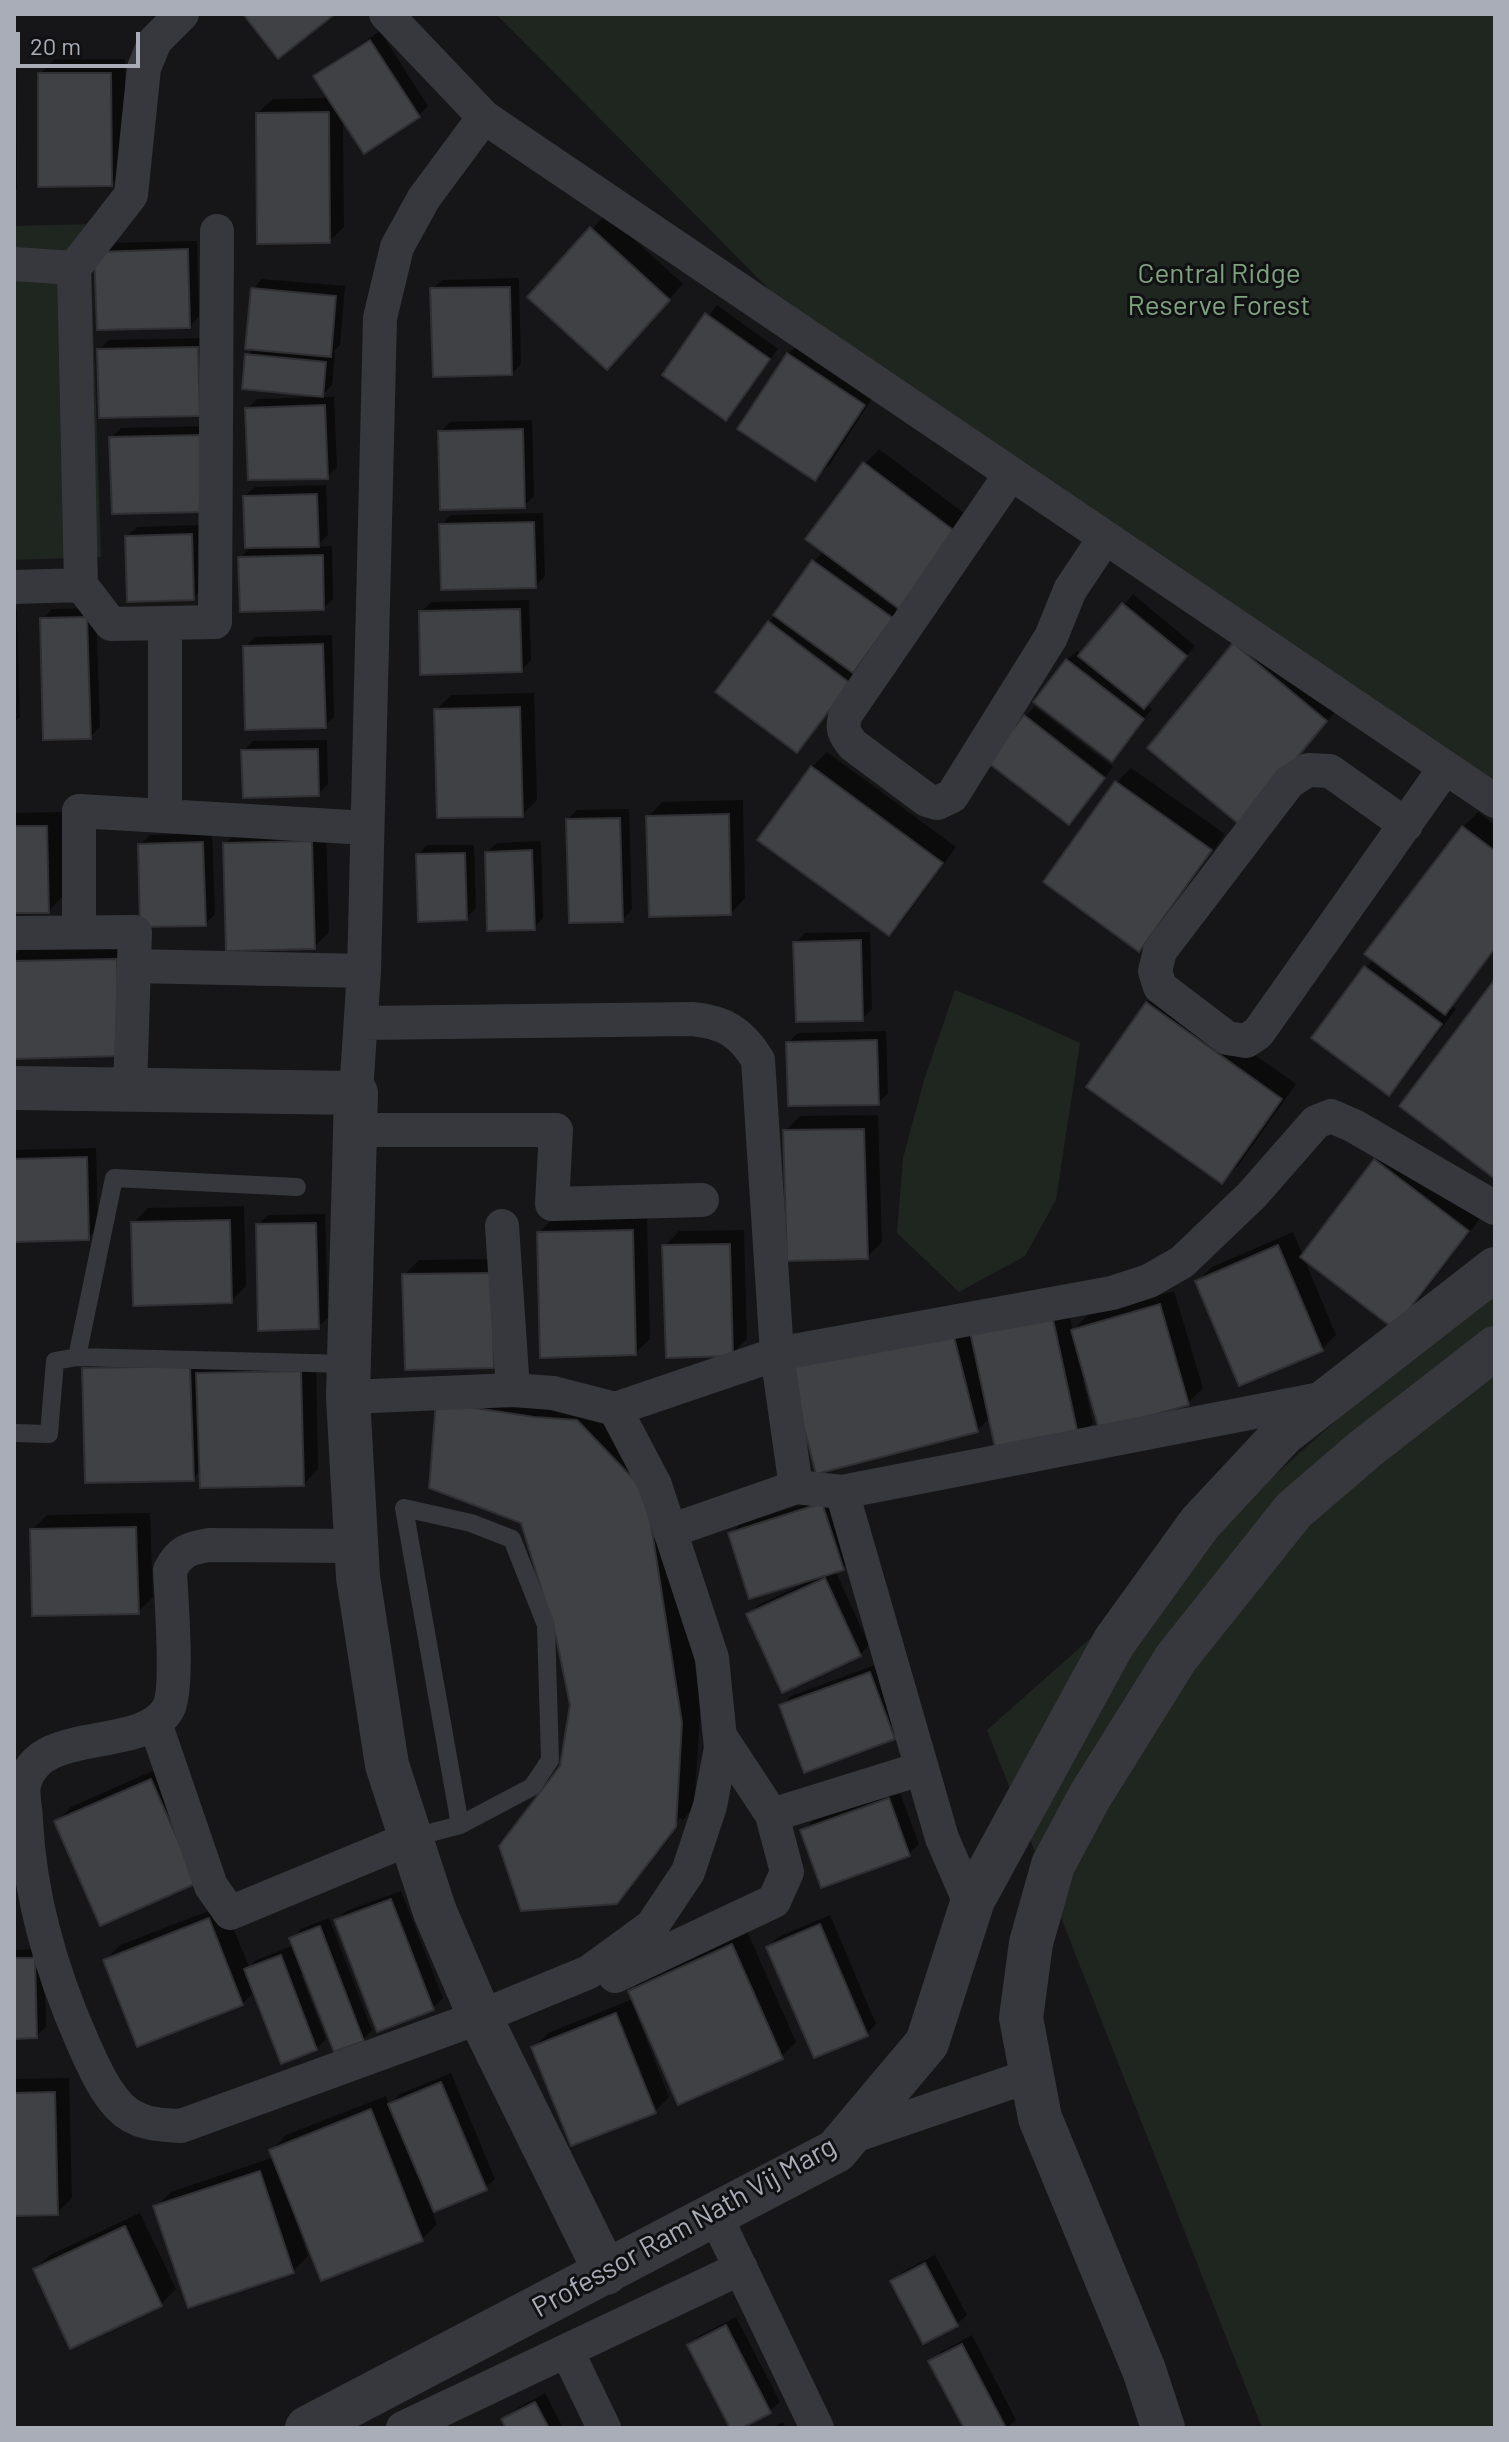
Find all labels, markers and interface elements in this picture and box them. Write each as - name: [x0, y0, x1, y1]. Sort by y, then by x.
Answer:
- scale bar: [20, 16, 144, 66]
- text: 20 m: [30, 31, 81, 60]
- park label: Central Ridge Reserve Forest: [1128, 257, 1310, 323]
- street label: Professor Ram Nath Vij Marg: [526, 2129, 842, 2325]

